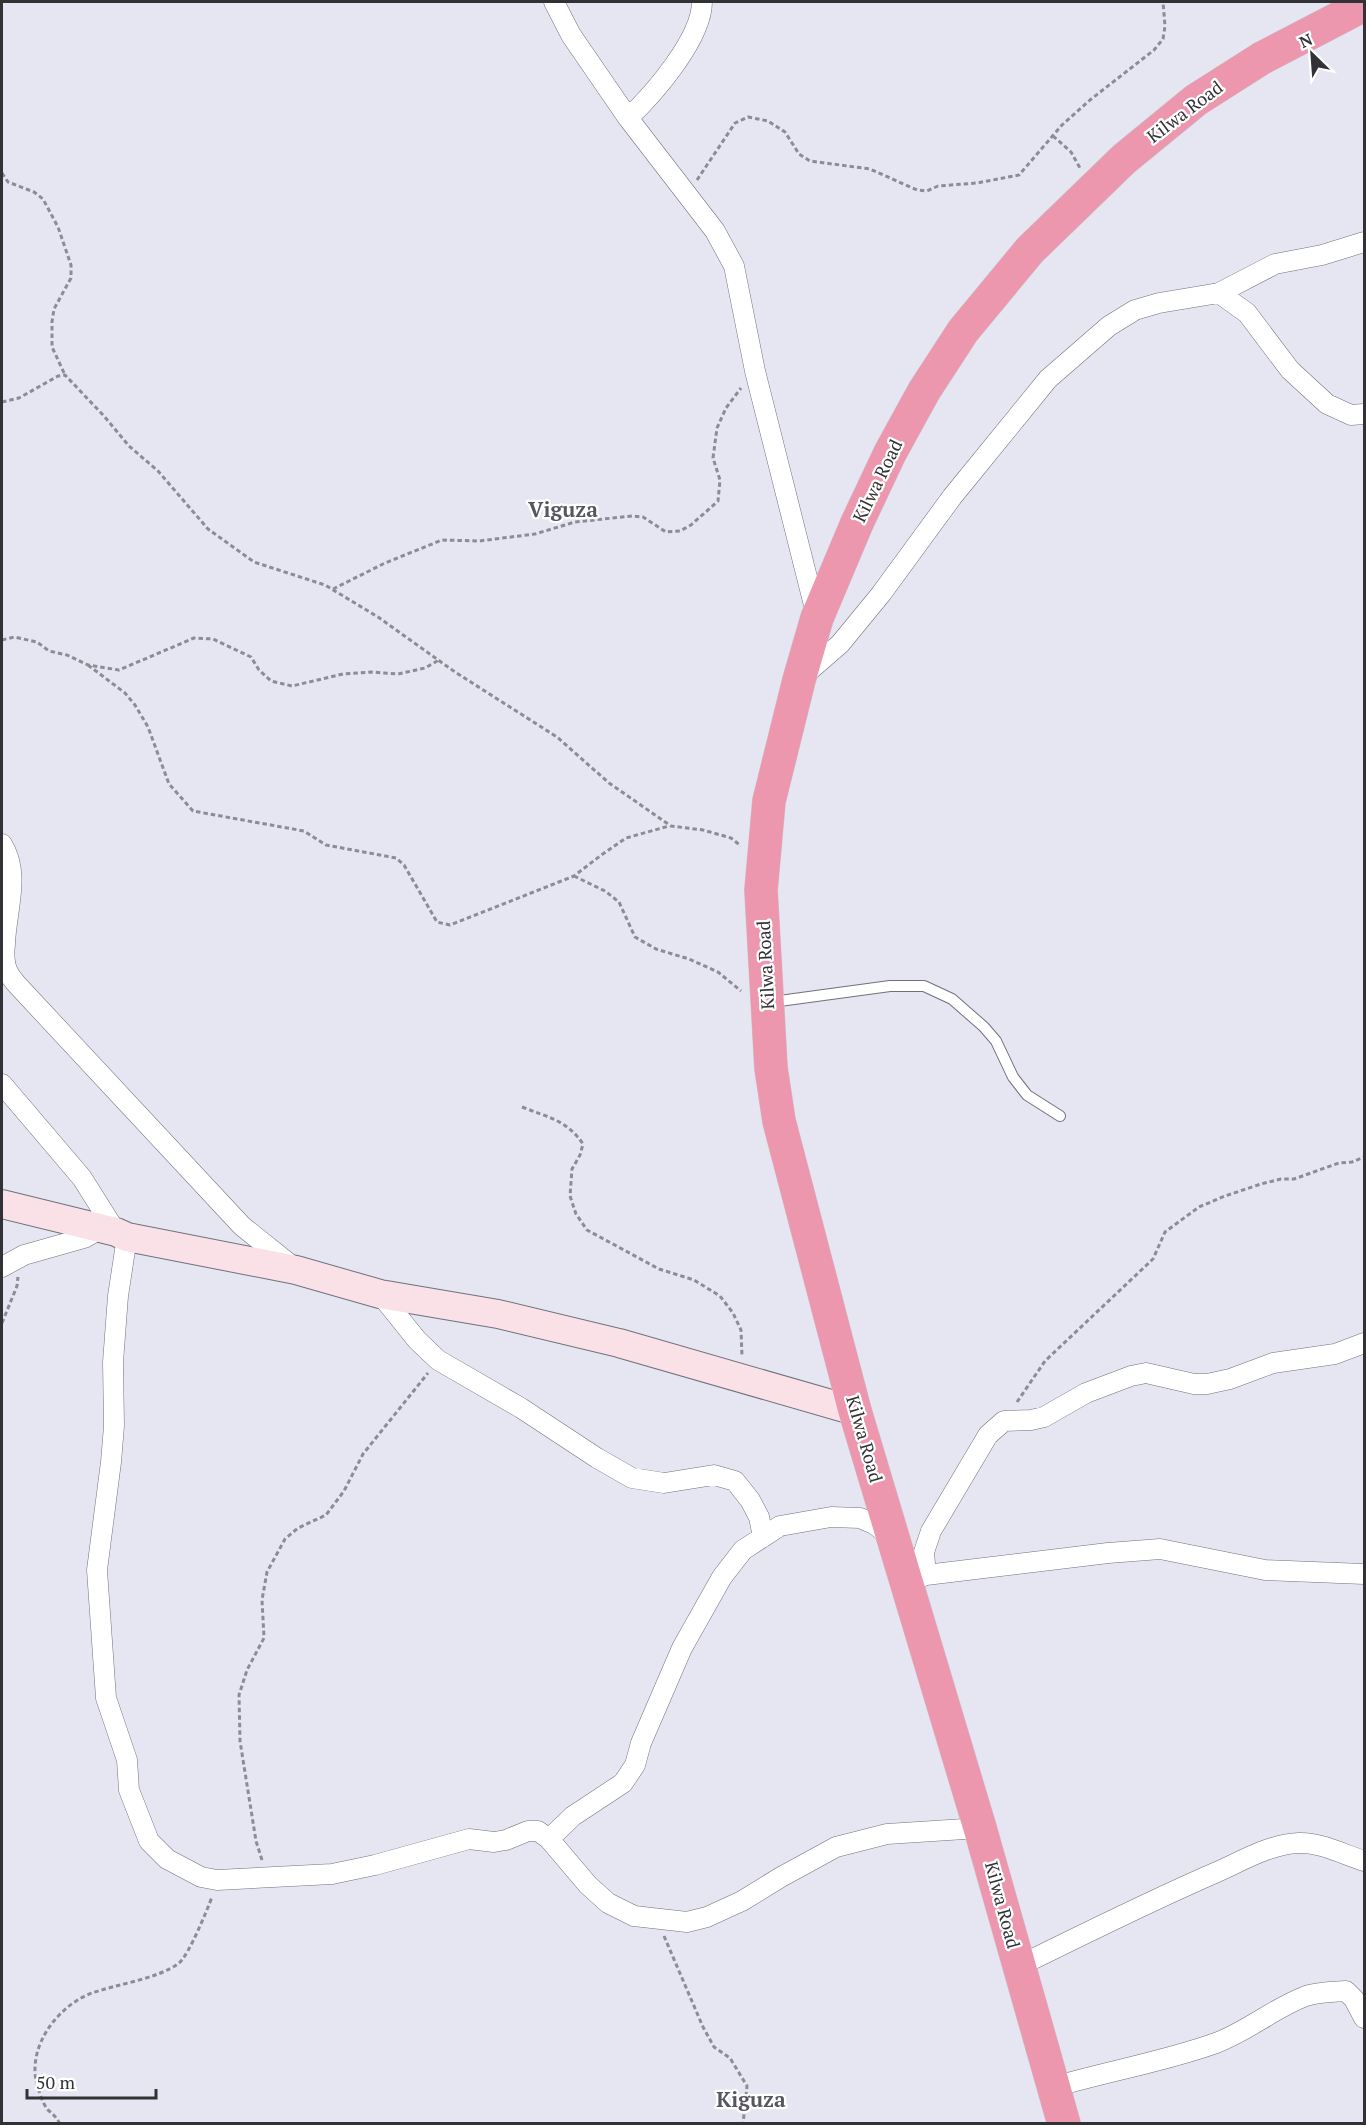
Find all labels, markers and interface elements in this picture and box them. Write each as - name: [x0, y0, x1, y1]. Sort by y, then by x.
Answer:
- north arrow: [1282, 24, 1342, 84]
- text: N: [1296, 28, 1316, 53]
- street label: Kilwa Road: [1142, 75, 1227, 148]
- street label: Kilwa Road: [847, 435, 907, 526]
- district label: Viguza: [528, 495, 598, 523]
- street label: Kilwa Road: [751, 920, 779, 1010]
- street label: Kilwa Road: [841, 1393, 889, 1485]
- street label: Kilwa Road: [980, 1859, 1026, 1951]
- scale bar: [27, 2062, 156, 2100]
- text: 50 m: [36, 2070, 76, 2094]
- district label: Kiguza: [716, 2085, 786, 2113]

